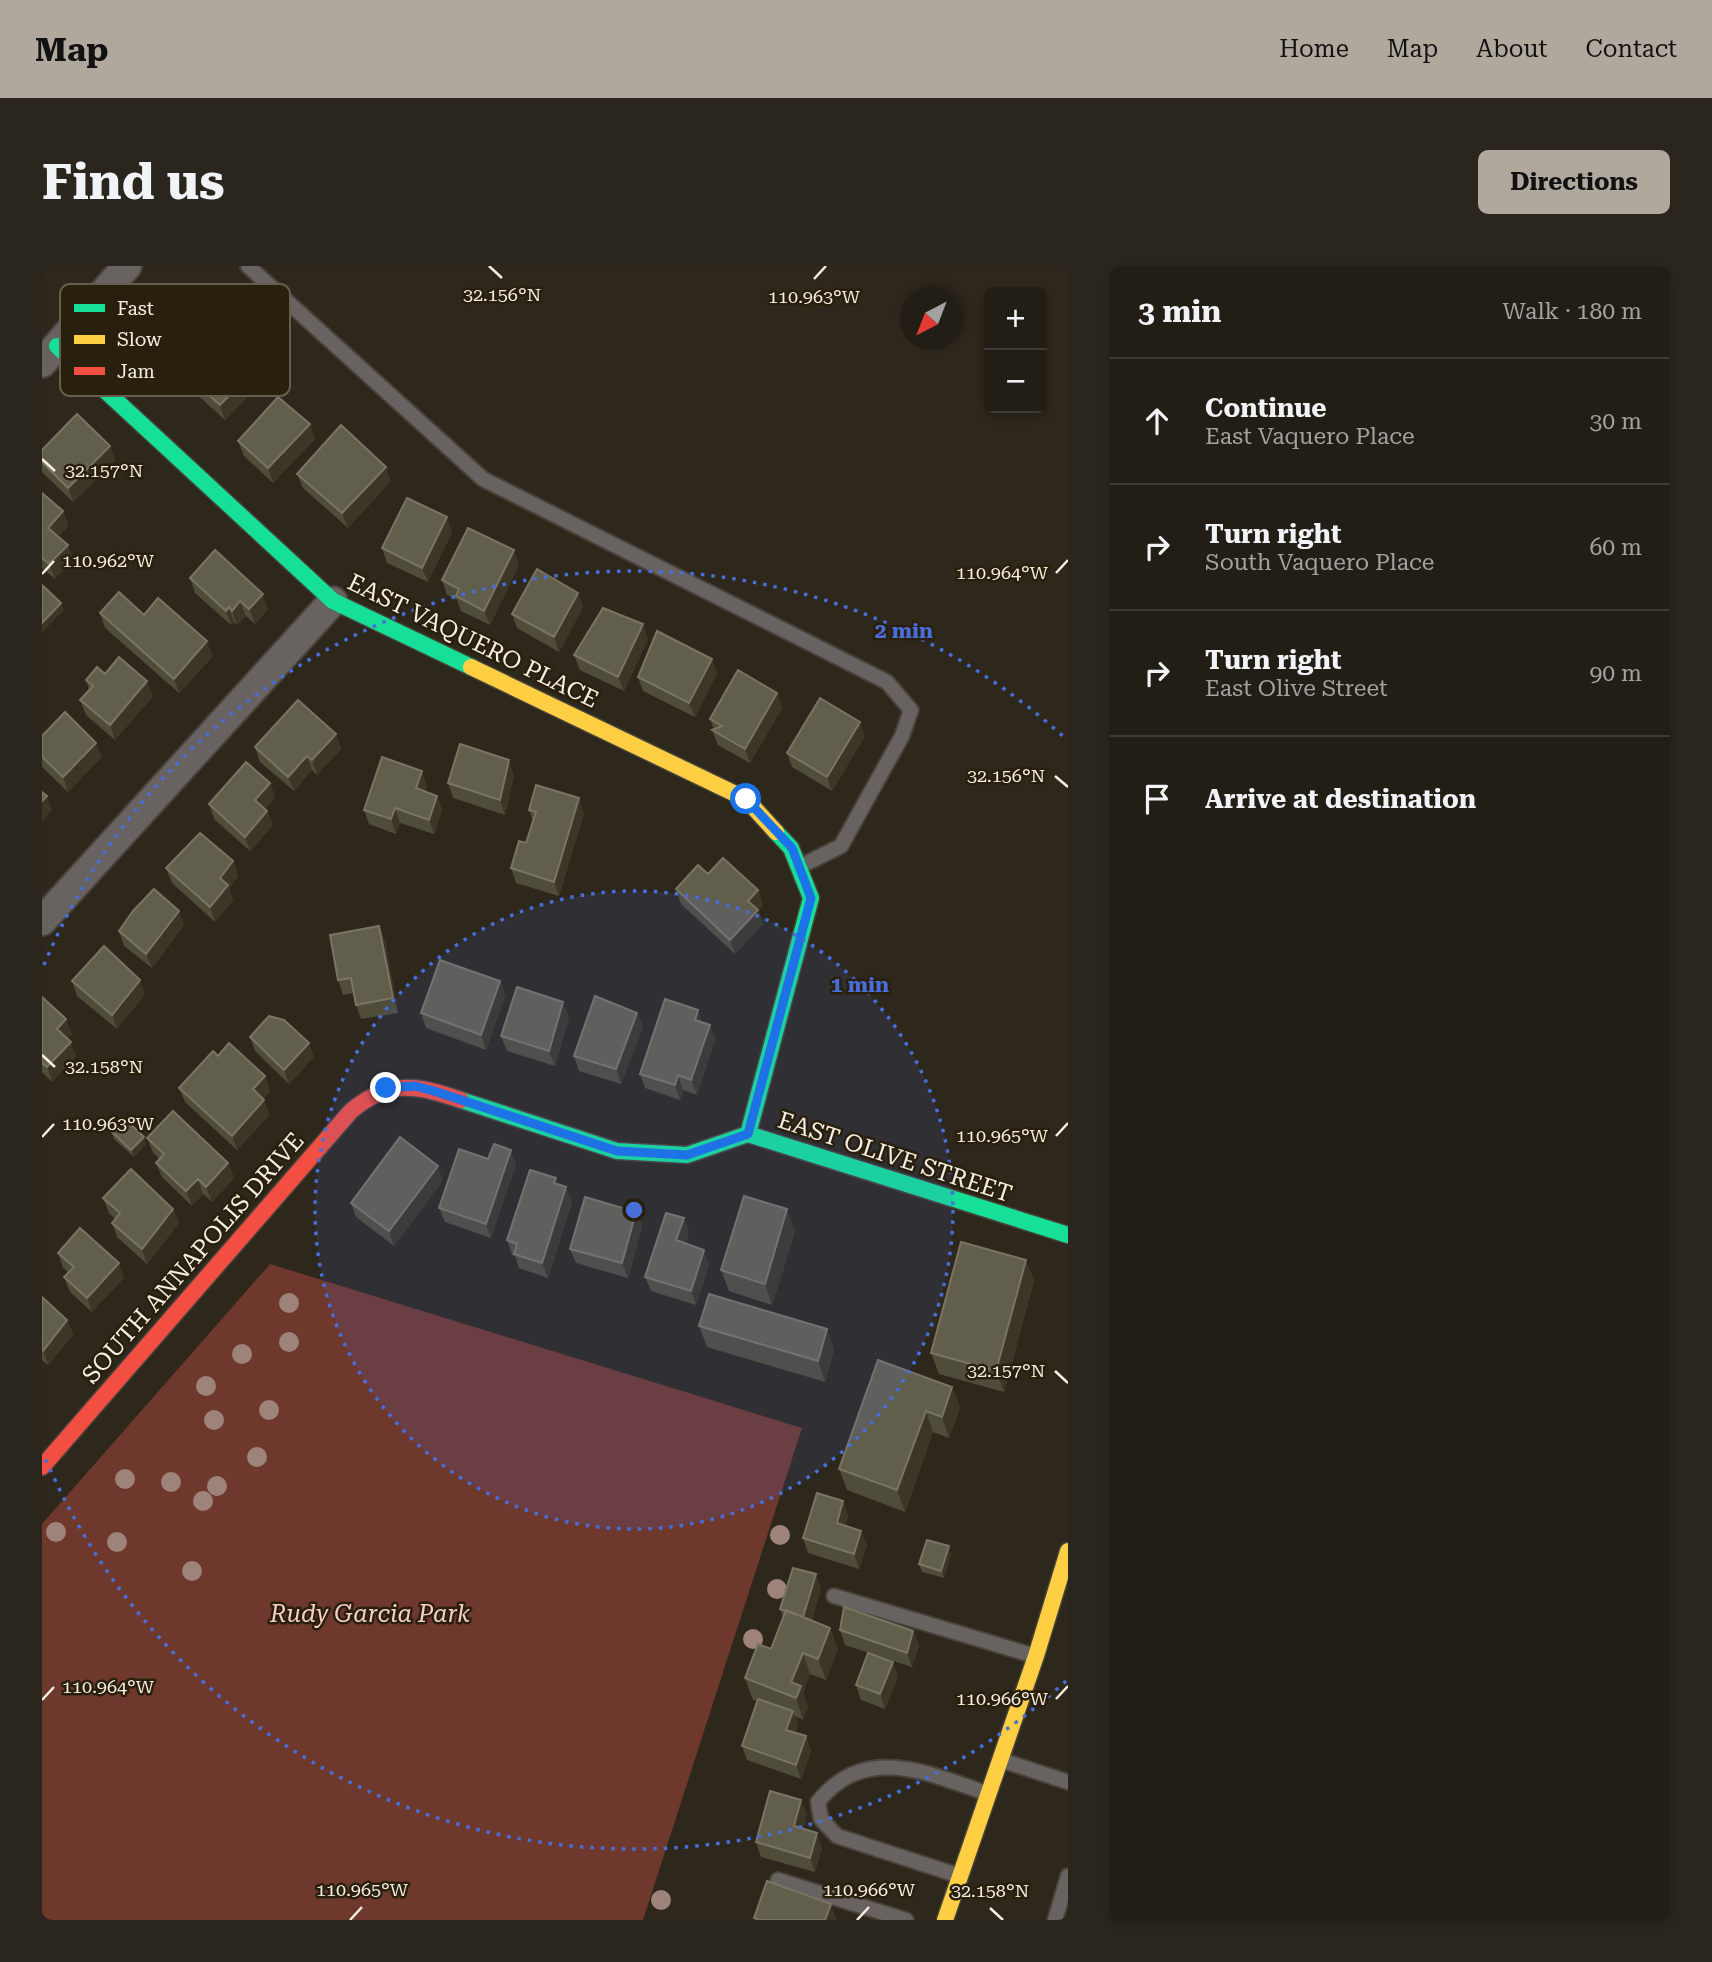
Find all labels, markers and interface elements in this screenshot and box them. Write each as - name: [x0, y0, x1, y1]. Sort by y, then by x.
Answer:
- text: Map: [35, 30, 109, 69]
- text: Home: [1279, 35, 1349, 63]
- text: Map: [1387, 35, 1438, 63]
- text: About: [1476, 35, 1547, 63]
- text: Contact: [1585, 35, 1677, 63]
- button: Directions: [1478, 150, 1670, 214]
- text: Find us: [42, 154, 225, 211]
- legend: [60, 284, 290, 396]
- text: 32.156°N: [463, 284, 541, 305]
- text: 110.963°W: [768, 286, 861, 307]
- north arrow: [900, 287, 963, 350]
- map controls: [984, 287, 1047, 413]
- button: +: [984, 287, 1047, 350]
- text: 3 min: [1138, 294, 1221, 329]
- text: Fast: [117, 297, 154, 320]
- text: Walk · 180 m: [1503, 298, 1642, 325]
- text: Slow: [117, 328, 162, 351]
- button: −: [984, 350, 1047, 413]
- text: Jam: [117, 360, 155, 383]
- text: Continue: [1205, 393, 1327, 423]
- icon: ahead: [1138, 402, 1176, 440]
- text: 30 m: [1589, 408, 1642, 435]
- text: East Vaquero Place: [1205, 423, 1415, 450]
- text: 32.157°N: [65, 460, 143, 481]
- text: Turn right: [1205, 519, 1341, 549]
- icon: right: [1138, 528, 1176, 566]
- text: 60 m: [1589, 534, 1642, 561]
- text: South Vaquero Place: [1205, 549, 1434, 576]
- text: 110.962°W: [62, 550, 155, 571]
- text: 110.964°W: [956, 562, 1049, 583]
- street label: EAST VAQUERO PLACE: [343, 568, 603, 714]
- text: 2 min: [875, 619, 933, 643]
- text: Turn right: [1205, 645, 1341, 675]
- icon: right: [1138, 654, 1176, 692]
- text: 90 m: [1589, 660, 1642, 687]
- text: East Olive Street: [1205, 675, 1388, 702]
- text: 32.156°N: [967, 765, 1045, 786]
- icon: arrive: [1138, 780, 1176, 818]
- route start: [730, 783, 761, 814]
- text: Arrive at destination: [1205, 784, 1476, 814]
- text: 1 min: [831, 973, 889, 997]
- text: 32.158°N: [65, 1056, 143, 1077]
- route end: [370, 1072, 401, 1103]
- street label: EAST OLIVE STREET: [774, 1106, 1016, 1208]
- text: 110.963°W: [62, 1113, 155, 1134]
- text: 110.965°W: [956, 1125, 1049, 1146]
- street label: SOUTH ANNAPOLIS DRIVE: [76, 1127, 310, 1389]
- centre of rings: [622, 1198, 646, 1222]
- text: 32.157°N: [967, 1360, 1045, 1381]
- park label: Rudy Garcia Park: [269, 1600, 470, 1628]
- text: 110.964°W: [62, 1676, 155, 1697]
- text: 110.966°W: [956, 1688, 1049, 1709]
- text: 110.965°W: [316, 1879, 409, 1900]
- text: 110.966°W: [823, 1879, 916, 1900]
- text: 32.158°N: [951, 1880, 1029, 1901]

